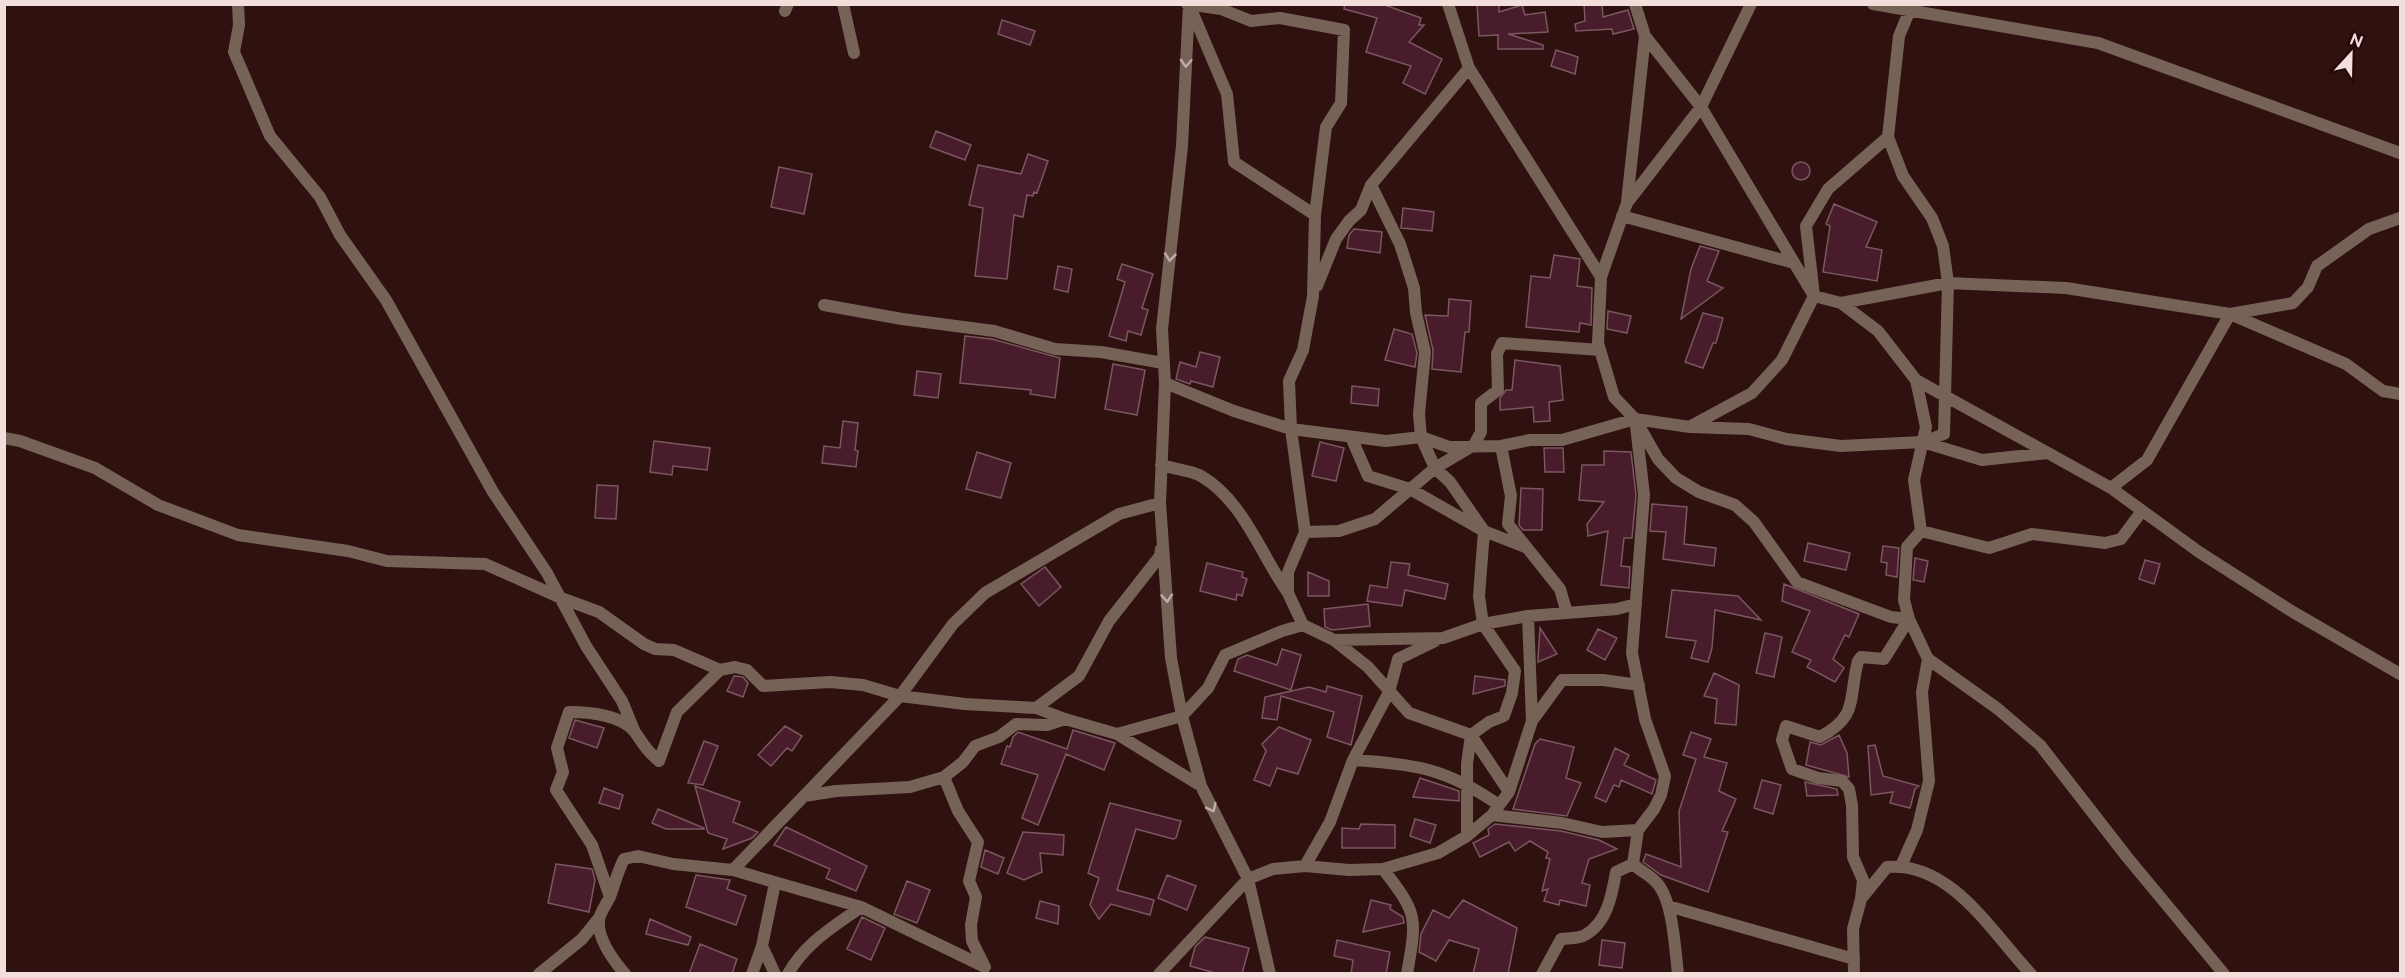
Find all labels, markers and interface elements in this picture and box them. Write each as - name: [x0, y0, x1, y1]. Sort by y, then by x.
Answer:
- north arrow: [2321, 24, 2381, 84]
- text: N: [2347, 29, 2366, 52]
- one-way arrow: [1180, 58, 1193, 67]
- one-way arrow: [1164, 253, 1177, 262]
- one-way arrow: [1160, 594, 1173, 603]
- one-way arrow: [1205, 802, 1216, 812]

